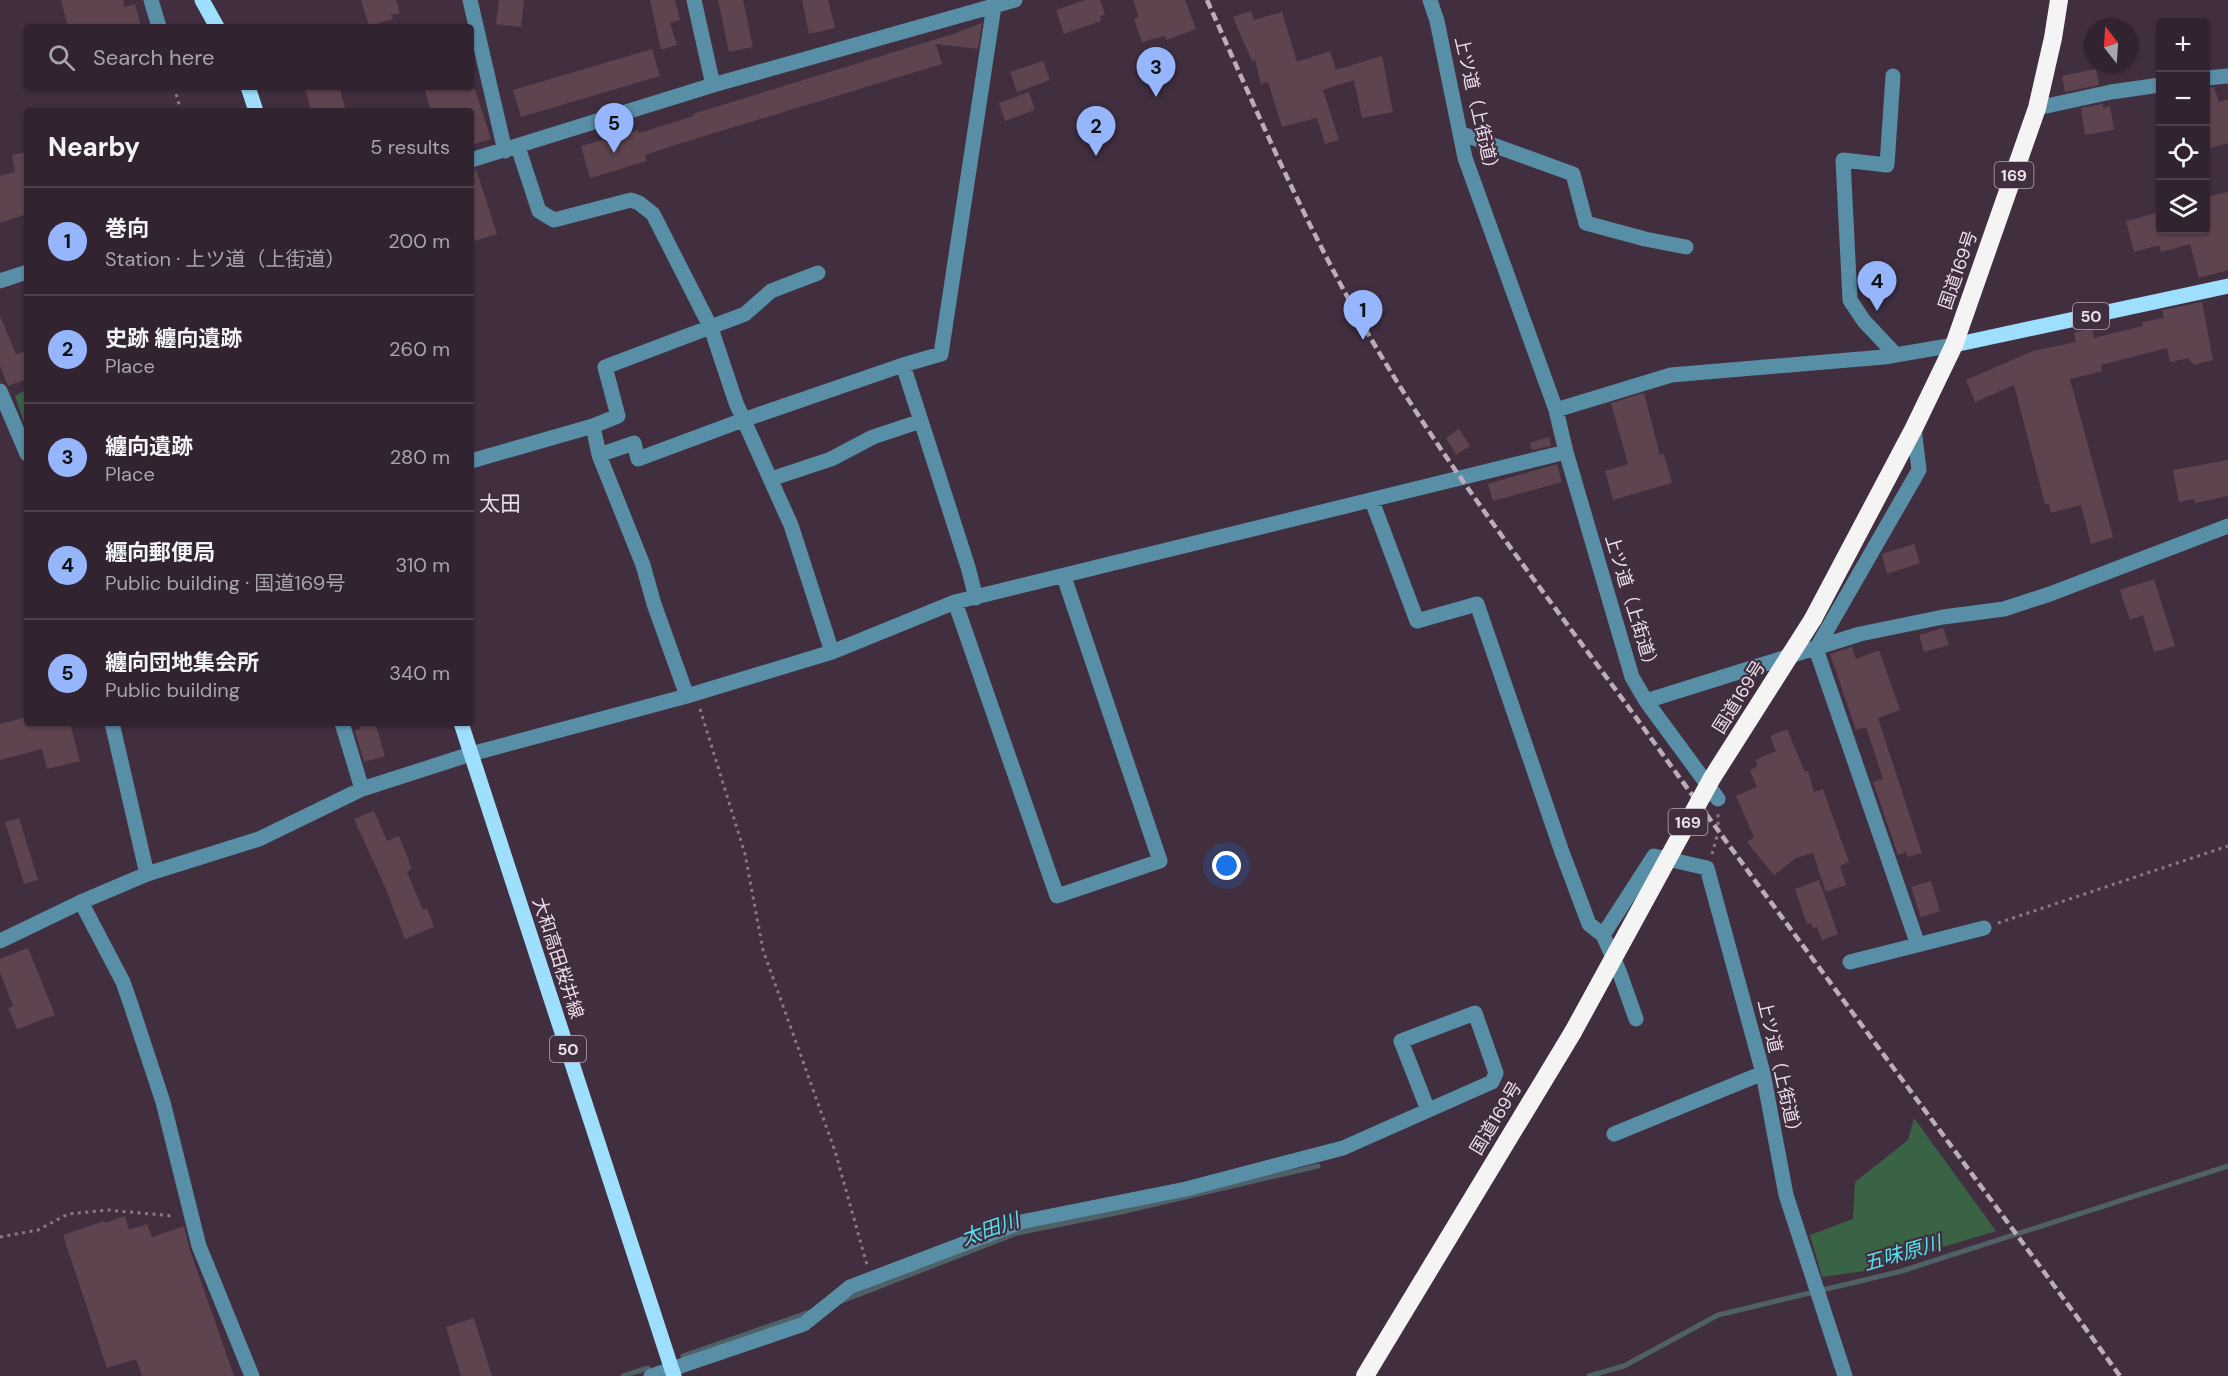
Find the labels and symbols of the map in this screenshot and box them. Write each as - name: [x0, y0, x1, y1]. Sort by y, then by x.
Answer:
- north arrow: [2084, 18, 2138, 72]
- street label: 上ツ道（上街道）: [1449, 34, 1505, 180]
- pin: 3: [1136, 48, 1176, 97]
- pin: 5: [594, 104, 634, 153]
- pin: 2: [1076, 106, 1116, 156]
- road number: 169: [1994, 162, 2034, 188]
- street label: 国道169号: [1933, 227, 1983, 313]
- pin: 4: [1858, 262, 1896, 311]
- pin: 1: [1344, 290, 1382, 340]
- road number: 50: [2073, 303, 2109, 329]
- district label: 太田: [479, 490, 521, 518]
- street label: 上ツ道（上街道）: [1599, 532, 1665, 676]
- street label: 国道169号: [1707, 656, 1771, 738]
- road number: 169: [1668, 809, 1708, 835]
- your location: [1212, 851, 1241, 880]
- street label: 大和高田桜井線: [527, 894, 589, 1022]
- street label: 上ツ道（上街道）: [1752, 997, 1808, 1143]
- road number: 50: [550, 1036, 586, 1062]
- street label: 国道169号: [1465, 1077, 1527, 1159]
- water label: 太田川: [957, 1206, 1024, 1251]
- water label: 五味原川: [1860, 1229, 1946, 1277]

